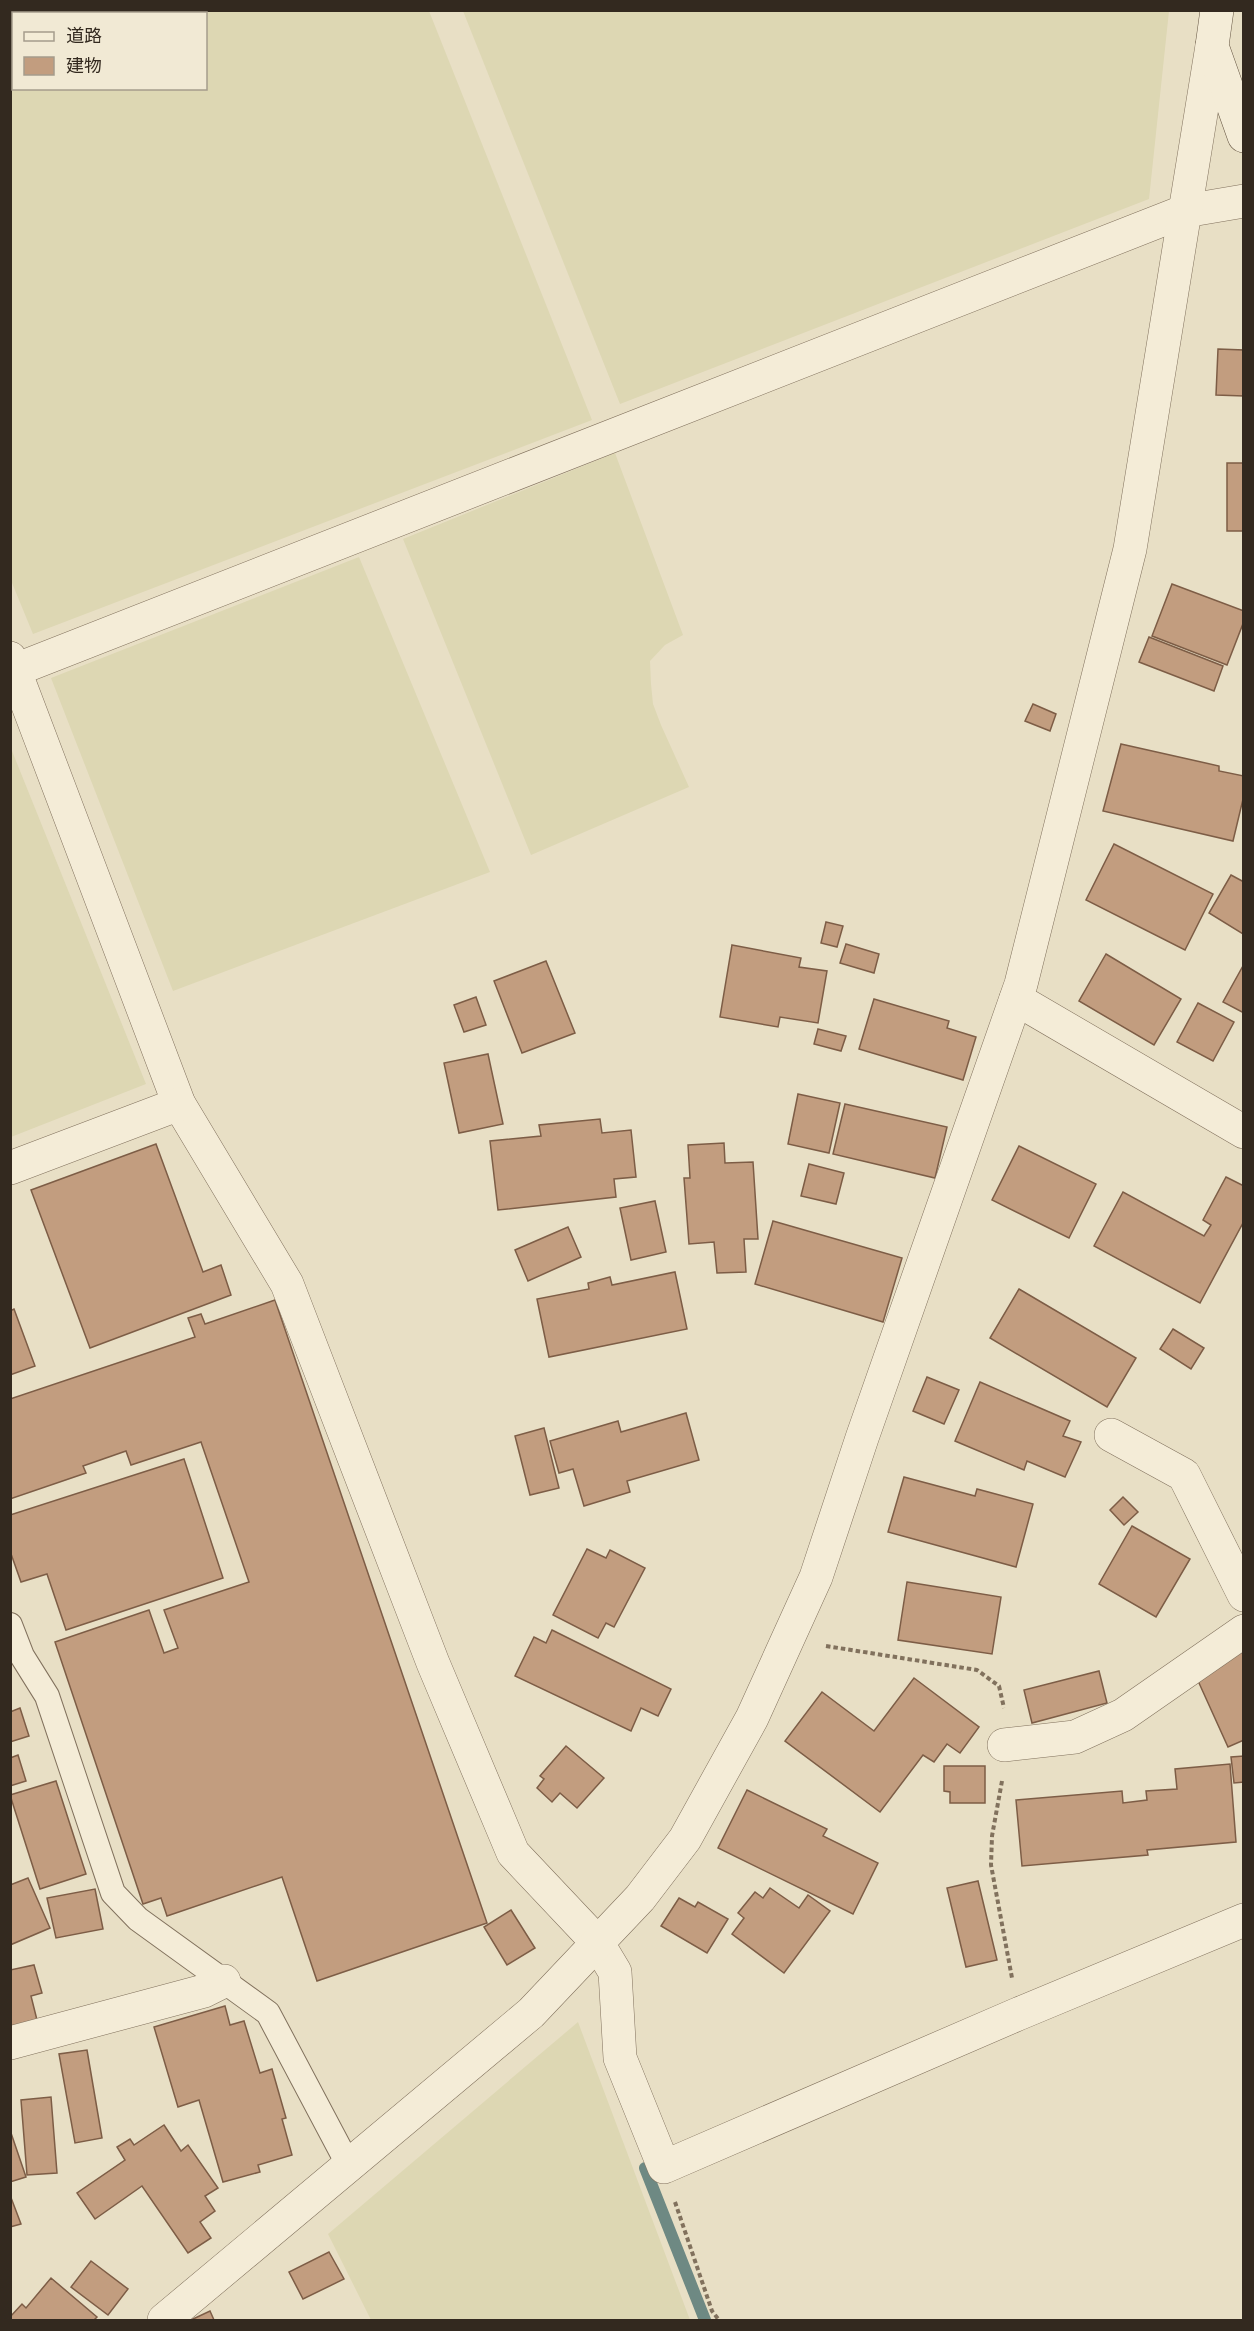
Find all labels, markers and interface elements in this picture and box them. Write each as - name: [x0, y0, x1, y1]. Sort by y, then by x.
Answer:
- legend: [12, 12, 207, 90]
- text: 道路: [66, 23, 102, 47]
- text: 建物: [66, 53, 102, 77]

